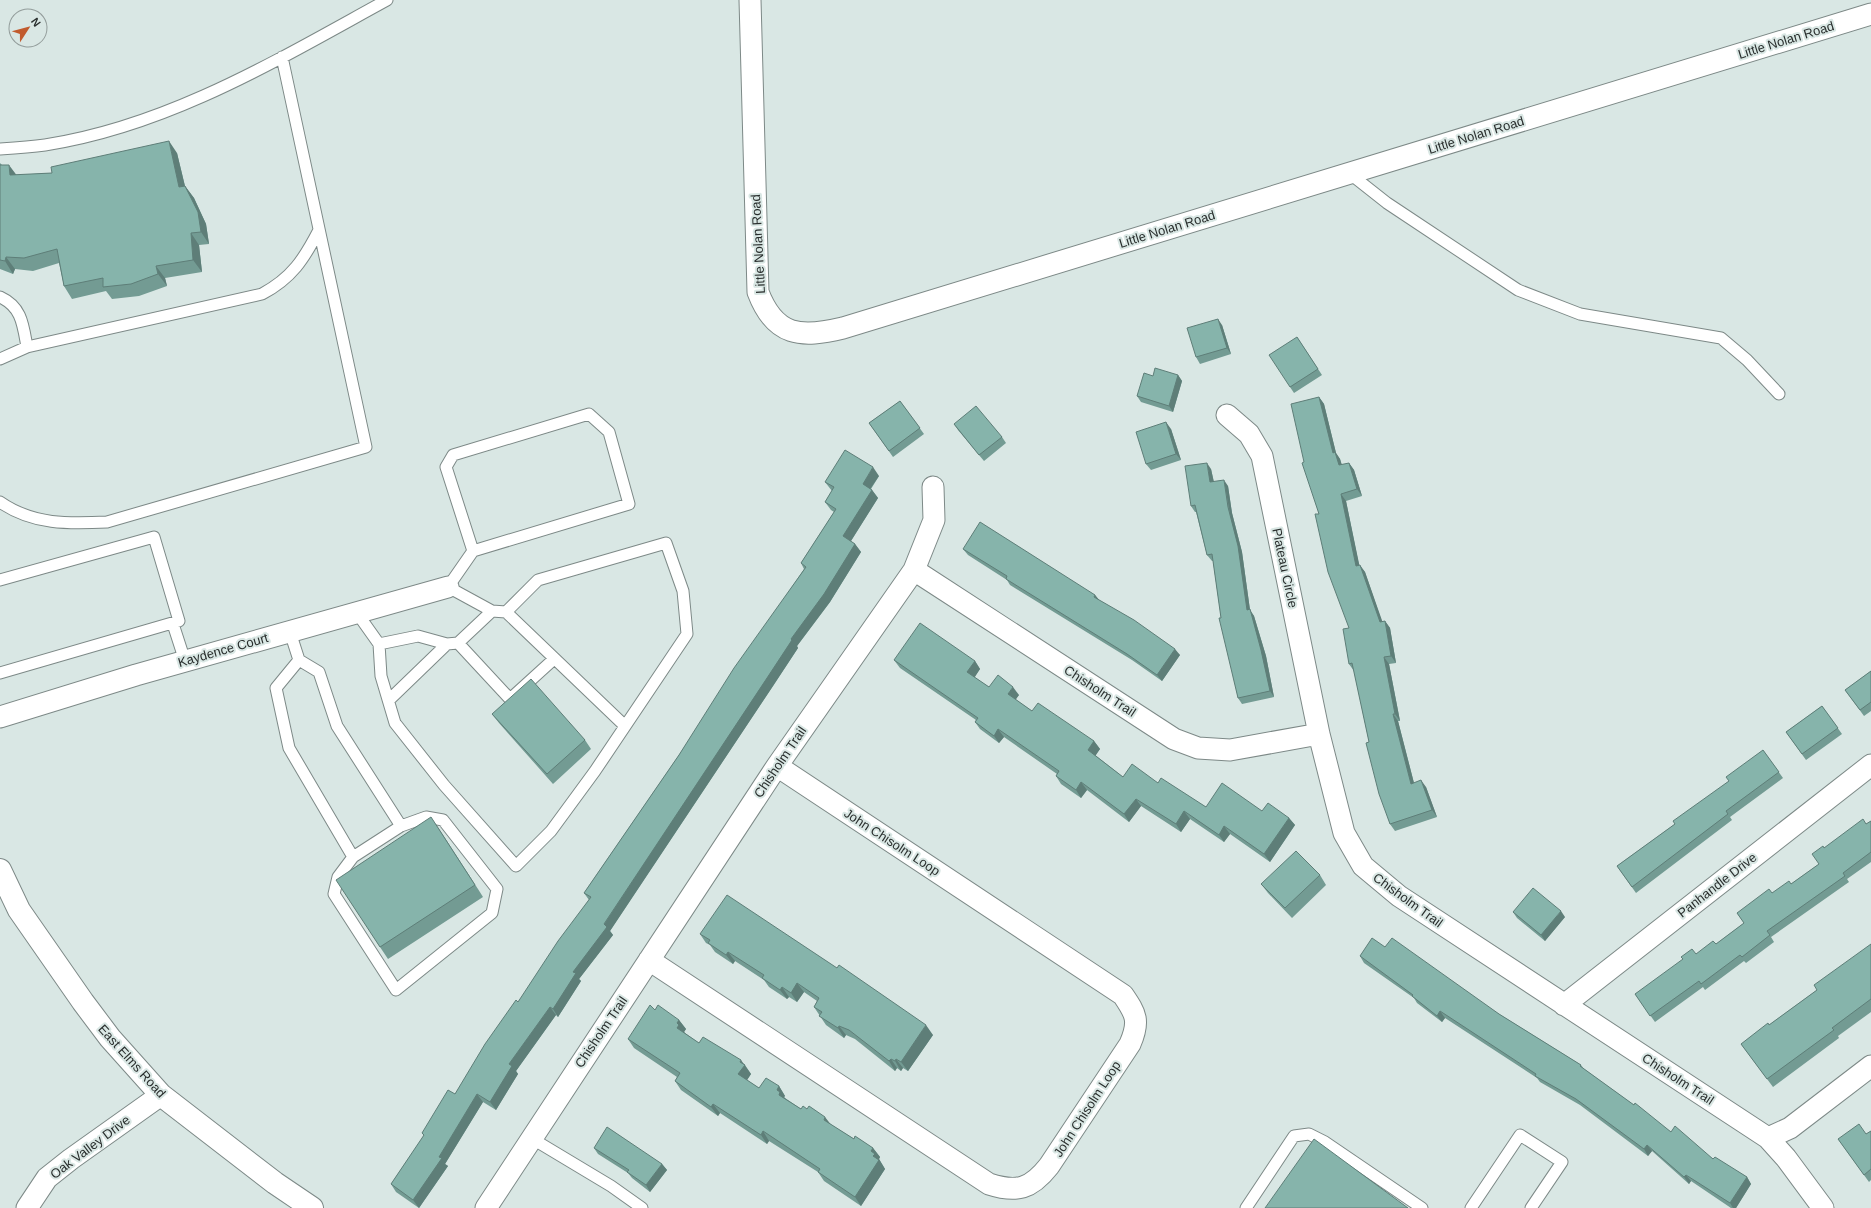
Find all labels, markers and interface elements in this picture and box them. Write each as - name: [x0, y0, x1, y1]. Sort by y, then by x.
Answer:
- north arrow: [8, 8, 48, 48]
- text: N: [29, 15, 43, 29]
- street label: Little Nolan Road: [1736, 18, 1836, 62]
- street label: Little Nolan Road: [1426, 113, 1526, 157]
- street label: Little Nolan Road: [748, 194, 768, 294]
- street label: Little Nolan Road: [1117, 207, 1217, 251]
- street label: Plateau Circle: [1269, 527, 1301, 609]
- street label: Kaydence Court: [176, 630, 270, 670]
- street label: Chisholm Trail: [1061, 662, 1139, 720]
- street label: Chisholm Trail: [751, 724, 809, 800]
- street label: John Chisolm Loop: [841, 805, 943, 879]
- street label: Panhandle Drive: [1675, 849, 1759, 921]
- street label: Chisholm Trail: [1370, 870, 1446, 930]
- street label: Chisholm Trail: [572, 994, 630, 1070]
- street label: East Elms Road: [95, 1021, 169, 1101]
- street label: Chisholm Trail: [1639, 1050, 1717, 1108]
- street label: John Chisolm Loop: [1050, 1058, 1124, 1160]
- street label: Oak Valley Drive: [47, 1112, 133, 1182]

